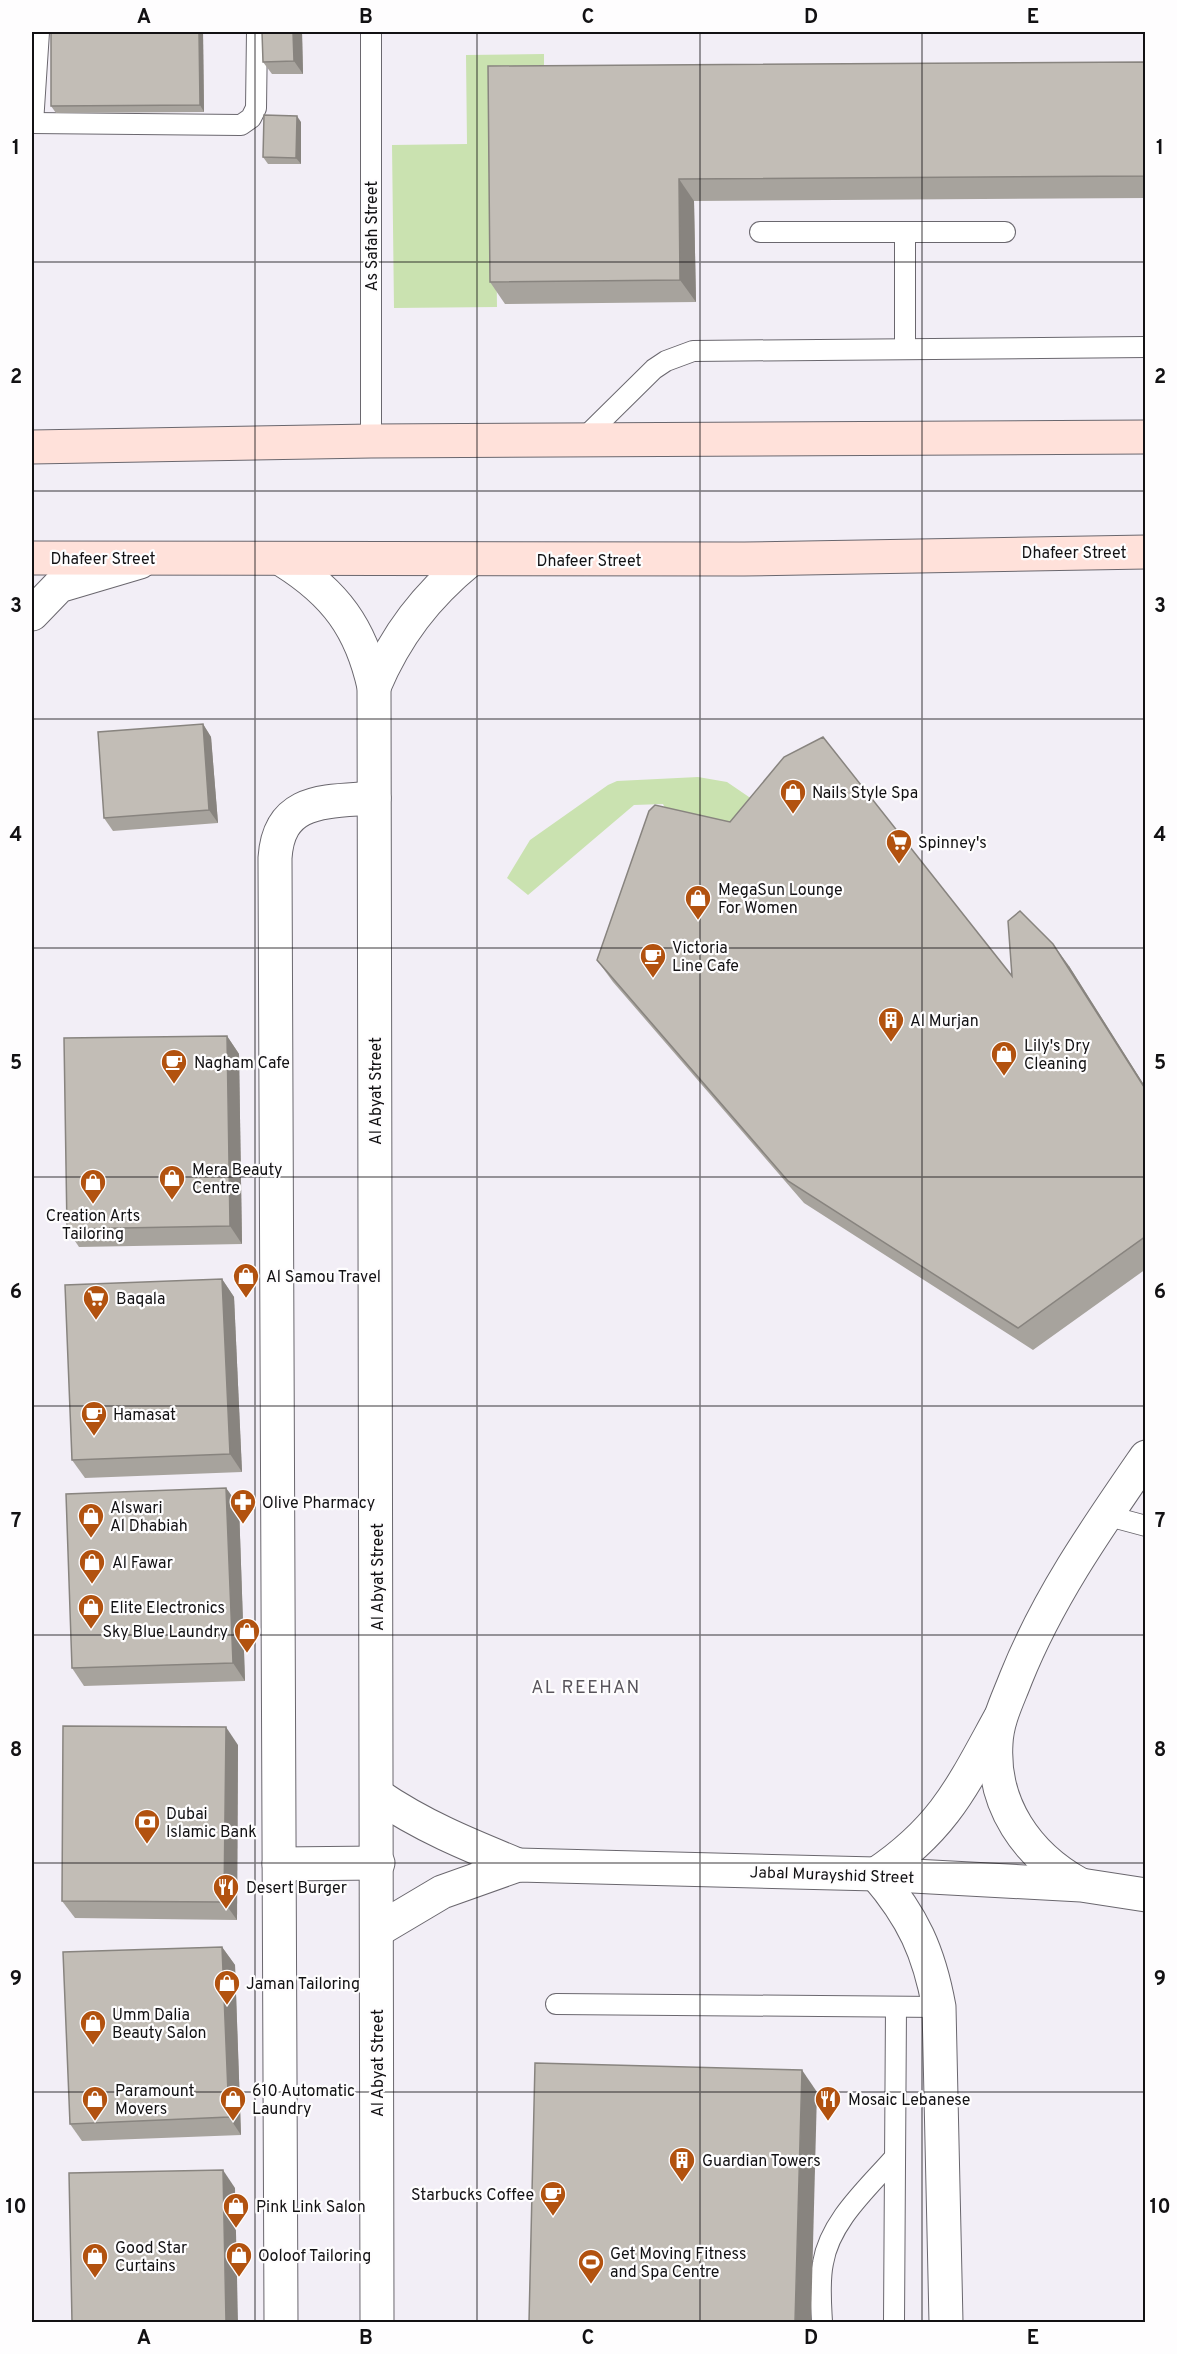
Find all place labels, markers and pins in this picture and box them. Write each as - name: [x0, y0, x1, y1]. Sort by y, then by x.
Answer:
- shop icon: Nails Style Spa: [778, 777, 808, 815]
- place label: Nails Style Spa: [812, 784, 918, 804]
- supermarket icon: Spinney's: [884, 827, 914, 865]
- place label: Spinney's: [918, 834, 987, 854]
- place label: MegaSun Lounge For Women: [718, 881, 843, 919]
- shop icon: MegaSun Lounge For Women: [683, 883, 713, 921]
- place label: Victoria Line Cafe: [672, 939, 739, 977]
- cafe icon: Victoria Line Cafe: [638, 941, 668, 979]
- building icon: Al Murjan: [876, 1005, 906, 1043]
- place label: Al Murjan: [910, 1012, 979, 1032]
- place label: Lily's Dry Cleaning: [1024, 1037, 1090, 1075]
- shop icon: Lily's Dry Cleaning: [989, 1039, 1019, 1077]
- cafe icon: Nagham Cafe: [159, 1047, 189, 1085]
- place label: Nagham Cafe: [194, 1054, 290, 1074]
- place label: Mera Beauty Centre: [192, 1161, 283, 1199]
- shop icon: Mera Beauty Centre: [157, 1163, 187, 1201]
- shop icon: Creation Arts Tailoring: [78, 1167, 108, 1205]
- place label: Creation Arts Tailoring: [46, 1207, 140, 1245]
- shop icon: Al Samou Travel: [231, 1261, 261, 1299]
- place label: Al Samou Travel: [266, 1268, 381, 1288]
- supermarket icon: Baqala: [81, 1283, 111, 1321]
- place label: Baqala: [116, 1290, 165, 1310]
- cafe icon: Hamasat: [79, 1399, 109, 1437]
- place label: Hamasat: [113, 1406, 176, 1426]
- pharmacy icon: Olive Pharmacy: [228, 1487, 258, 1525]
- place label: Olive Pharmacy: [262, 1494, 375, 1514]
- place label: Alswari Al Dhabiah: [110, 1499, 188, 1537]
- shop icon: Alswari Al Dhabiah: [76, 1501, 106, 1539]
- shop icon: Al Fawar: [77, 1547, 107, 1585]
- place label: Al Fawar: [112, 1554, 173, 1574]
- shop icon: Elite Electronics: [76, 1592, 106, 1630]
- place label: Elite Electronics: [110, 1599, 225, 1619]
- shop icon: Sky Blue Laundry: [232, 1616, 262, 1654]
- place label: Sky Blue Laundry: [102, 1623, 228, 1643]
- place label: Dubai Islamic Bank: [166, 1805, 257, 1843]
- bank icon: Dubai Islamic Bank: [132, 1807, 162, 1845]
- restaurant icon: Desert Burger: [211, 1872, 241, 1910]
- place label: Desert Burger: [246, 1879, 347, 1899]
- shop icon: Jaman Tailoring: [212, 1968, 242, 2006]
- place label: Jaman Tailoring: [246, 1975, 360, 1995]
- place label: Umm Dalia Beauty Salon: [112, 2006, 207, 2044]
- shop icon: Umm Dalia Beauty Salon: [78, 2008, 108, 2046]
- place label: Paramount Movers: [115, 2082, 195, 2120]
- place label: 610 Automatic Laundry: [252, 2082, 355, 2120]
- shop icon: Paramount Movers: [80, 2084, 110, 2122]
- shop icon: 610 Automatic Laundry: [218, 2084, 248, 2122]
- restaurant icon: Mosaic Lebanese: [813, 2084, 843, 2122]
- place label: Mosaic Lebanese: [848, 2091, 970, 2111]
- building icon: Guardian Towers: [667, 2145, 697, 2183]
- place label: Guardian Towers: [702, 2152, 821, 2172]
- cafe icon: Starbucks Coffee: [538, 2179, 568, 2217]
- place label: Starbucks Coffee: [411, 2186, 534, 2206]
- shop icon: Pink Link Salon: [221, 2191, 251, 2229]
- place label: Pink Link Salon: [256, 2198, 366, 2218]
- place label: Good Star Curtains: [115, 2239, 187, 2277]
- shop icon: Ooloof Tailoring: [224, 2240, 254, 2278]
- shop icon: Good Star Curtains: [80, 2241, 110, 2279]
- place label: Get Moving Fitness and Spa Centre: [610, 2245, 746, 2283]
- place label: Ooloof Tailoring: [258, 2247, 371, 2267]
- sports icon: Get Moving Fitness and Spa Centre: [576, 2247, 606, 2285]

